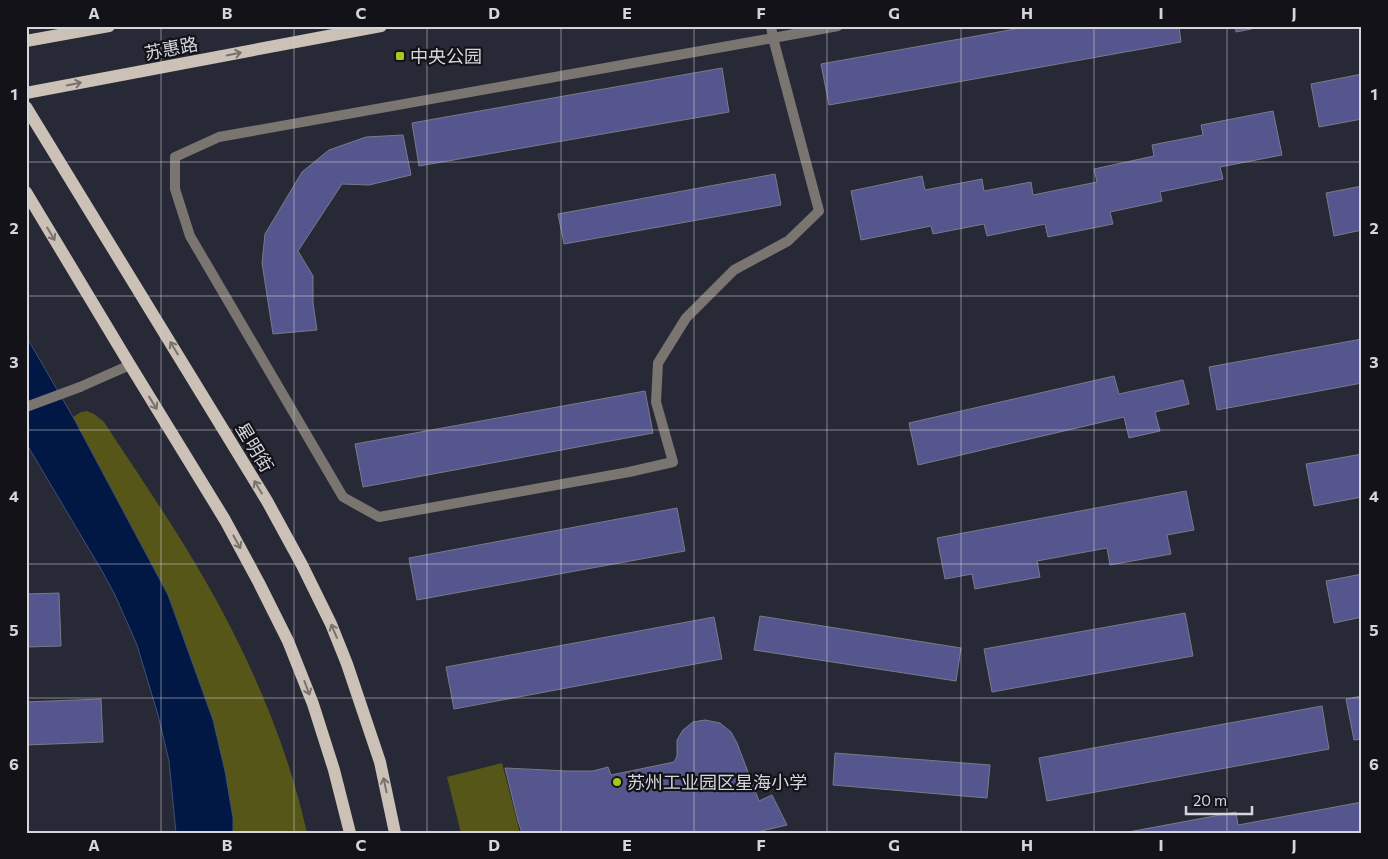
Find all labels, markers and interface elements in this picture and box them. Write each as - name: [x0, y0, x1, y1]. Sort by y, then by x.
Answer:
- text: A: [88, 3, 100, 22]
- text: B: [222, 3, 233, 22]
- text: C: [356, 3, 367, 22]
- text: D: [488, 3, 500, 22]
- text: E: [622, 3, 632, 22]
- text: F: [756, 3, 766, 22]
- text: G: [888, 3, 900, 22]
- text: H: [1021, 3, 1033, 22]
- text: I: [1158, 3, 1164, 22]
- text: J: [1291, 3, 1297, 22]
- street label: 苏惠路: [142, 32, 200, 64]
- place label: 中央公园: [410, 45, 482, 67]
- one-way arrow: [226, 48, 242, 58]
- marker: 中央公园: [394, 50, 406, 62]
- one-way arrow: [66, 78, 82, 88]
- text: 1: [10, 84, 18, 103]
- text: 1: [1370, 84, 1378, 103]
- text: 2: [9, 218, 19, 237]
- text: 2: [1369, 218, 1379, 237]
- one-way arrow: [47, 226, 57, 240]
- one-way arrow: [168, 342, 178, 356]
- text: 3: [9, 352, 19, 371]
- text: 3: [1369, 352, 1379, 371]
- one-way arrow: [148, 395, 158, 409]
- street label: 星明街: [232, 418, 278, 476]
- one-way arrow: [253, 481, 263, 495]
- text: 4: [9, 486, 19, 505]
- text: 4: [1369, 486, 1379, 505]
- one-way arrow: [233, 534, 242, 549]
- text: 5: [9, 620, 19, 639]
- text: 5: [1369, 620, 1379, 639]
- one-way arrow: [328, 624, 338, 639]
- one-way arrow: [303, 680, 312, 696]
- text: 6: [9, 754, 19, 773]
- text: 6: [1369, 754, 1379, 773]
- place label: 苏州工业园区星海小学: [627, 771, 807, 793]
- marker: 苏州工业园区星海小学: [611, 776, 623, 788]
- one-way arrow: [379, 778, 389, 794]
- scale bar: [1186, 784, 1252, 816]
- text: 20 m: [1193, 791, 1227, 809]
- text: A: [88, 835, 100, 854]
- text: B: [222, 835, 233, 854]
- text: C: [356, 835, 367, 854]
- text: D: [488, 835, 500, 854]
- text: E: [622, 835, 632, 854]
- text: F: [756, 835, 766, 854]
- text: G: [888, 835, 900, 854]
- text: H: [1021, 835, 1033, 854]
- text: I: [1158, 835, 1164, 854]
- text: J: [1291, 835, 1297, 854]

